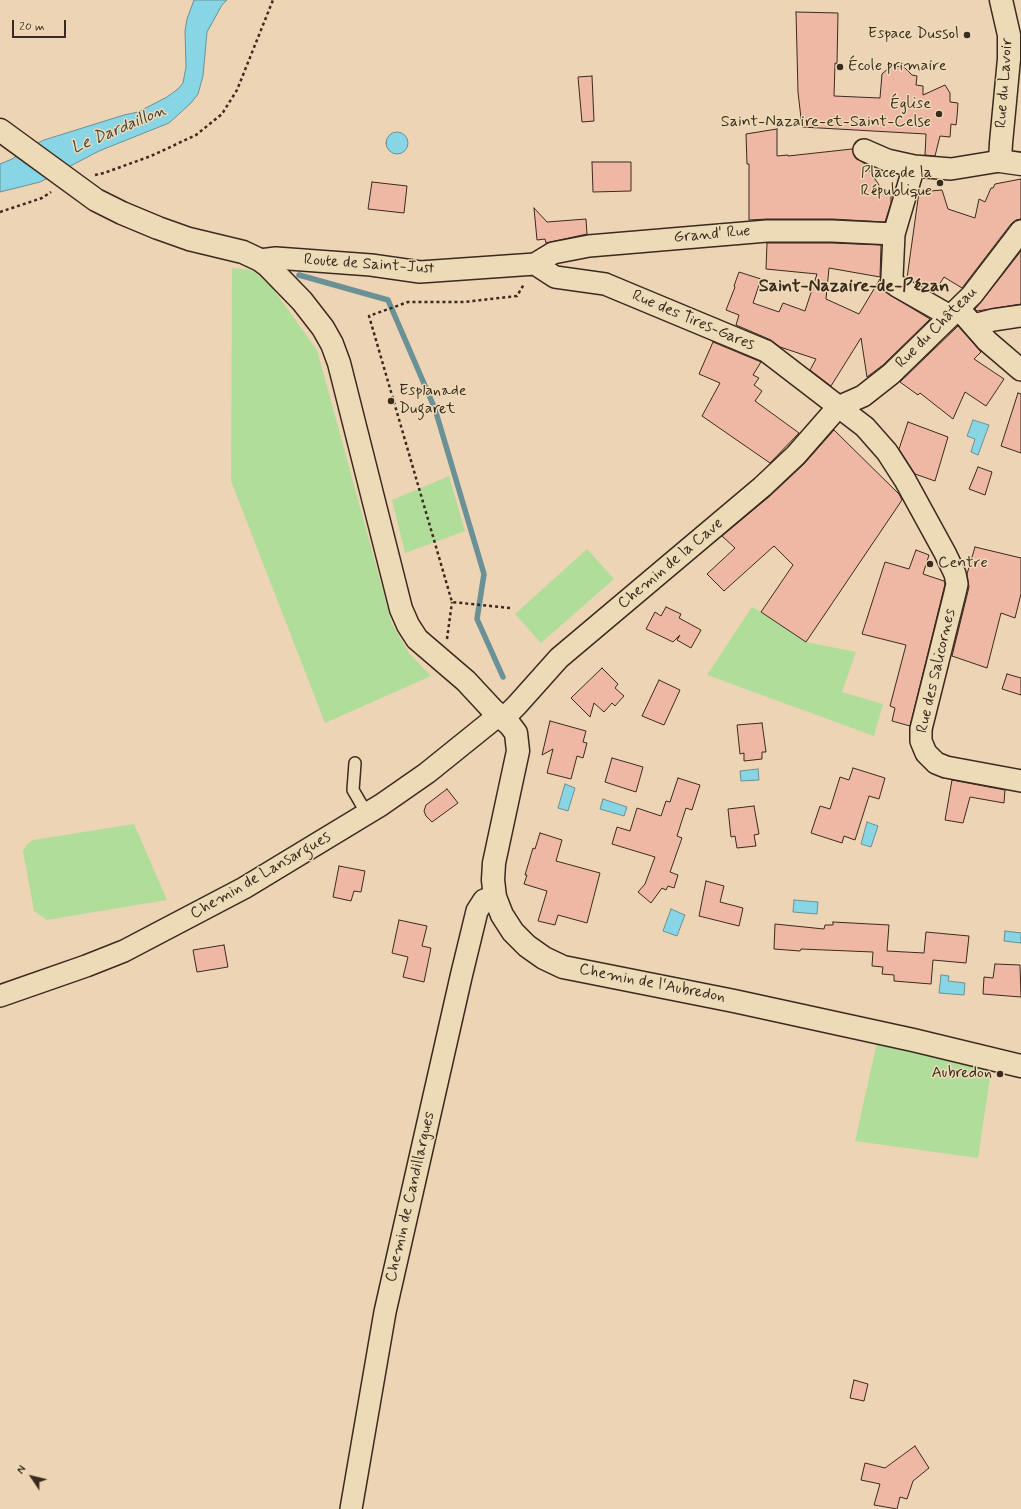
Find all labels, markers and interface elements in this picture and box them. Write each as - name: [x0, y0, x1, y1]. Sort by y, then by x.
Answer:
- scale bar: [14, 12, 68, 38]
- text: 20 m: [19, 19, 45, 35]
- place label: Espace Dussol: [868, 25, 959, 45]
- marker: Espace Dussol: [962, 30, 972, 40]
- street label: Rue du Lavoir: [992, 37, 1018, 129]
- place label: École primaire: [848, 57, 947, 77]
- marker: École primaire: [835, 62, 845, 72]
- place label: Église Saint-Nazaire-et-Saint-Celse: [721, 95, 931, 133]
- water label: Le Dardaillon: [69, 101, 169, 159]
- marker: Église Saint-Nazaire-et-Saint-Celse: [934, 109, 944, 119]
- place label: Place de la République: [861, 164, 932, 202]
- marker: Place de la République: [935, 178, 945, 188]
- street label: Grand' Rue: [673, 222, 751, 248]
- street label: Route de Saint-Just: [303, 251, 435, 279]
- district label: Saint-Nazaire-de-Pézan: [759, 276, 949, 298]
- street label: Rue du Château: [892, 283, 982, 373]
- street label: Rue des Tires-Gares: [629, 286, 757, 356]
- place label: Esplanade Dugaret: [399, 382, 467, 420]
- marker: Esplanade Dugaret: [386, 396, 396, 406]
- street label: Chemin de la Cave: [614, 514, 728, 614]
- place label: Centre: [938, 554, 988, 574]
- marker: Centre: [925, 559, 935, 569]
- street label: Rue des Salicornes: [913, 607, 961, 735]
- street label: Chemin de Lansargues: [187, 828, 335, 924]
- street label: Chemin de l'Aubredon: [577, 960, 727, 1008]
- place label: Aubredon: [931, 1064, 992, 1084]
- marker: Aubredon: [995, 1069, 1005, 1079]
- street label: Chemin de Candillargues: [382, 1110, 440, 1284]
- north arrow: [12, 1457, 52, 1497]
- text: N: [14, 1463, 30, 1477]

